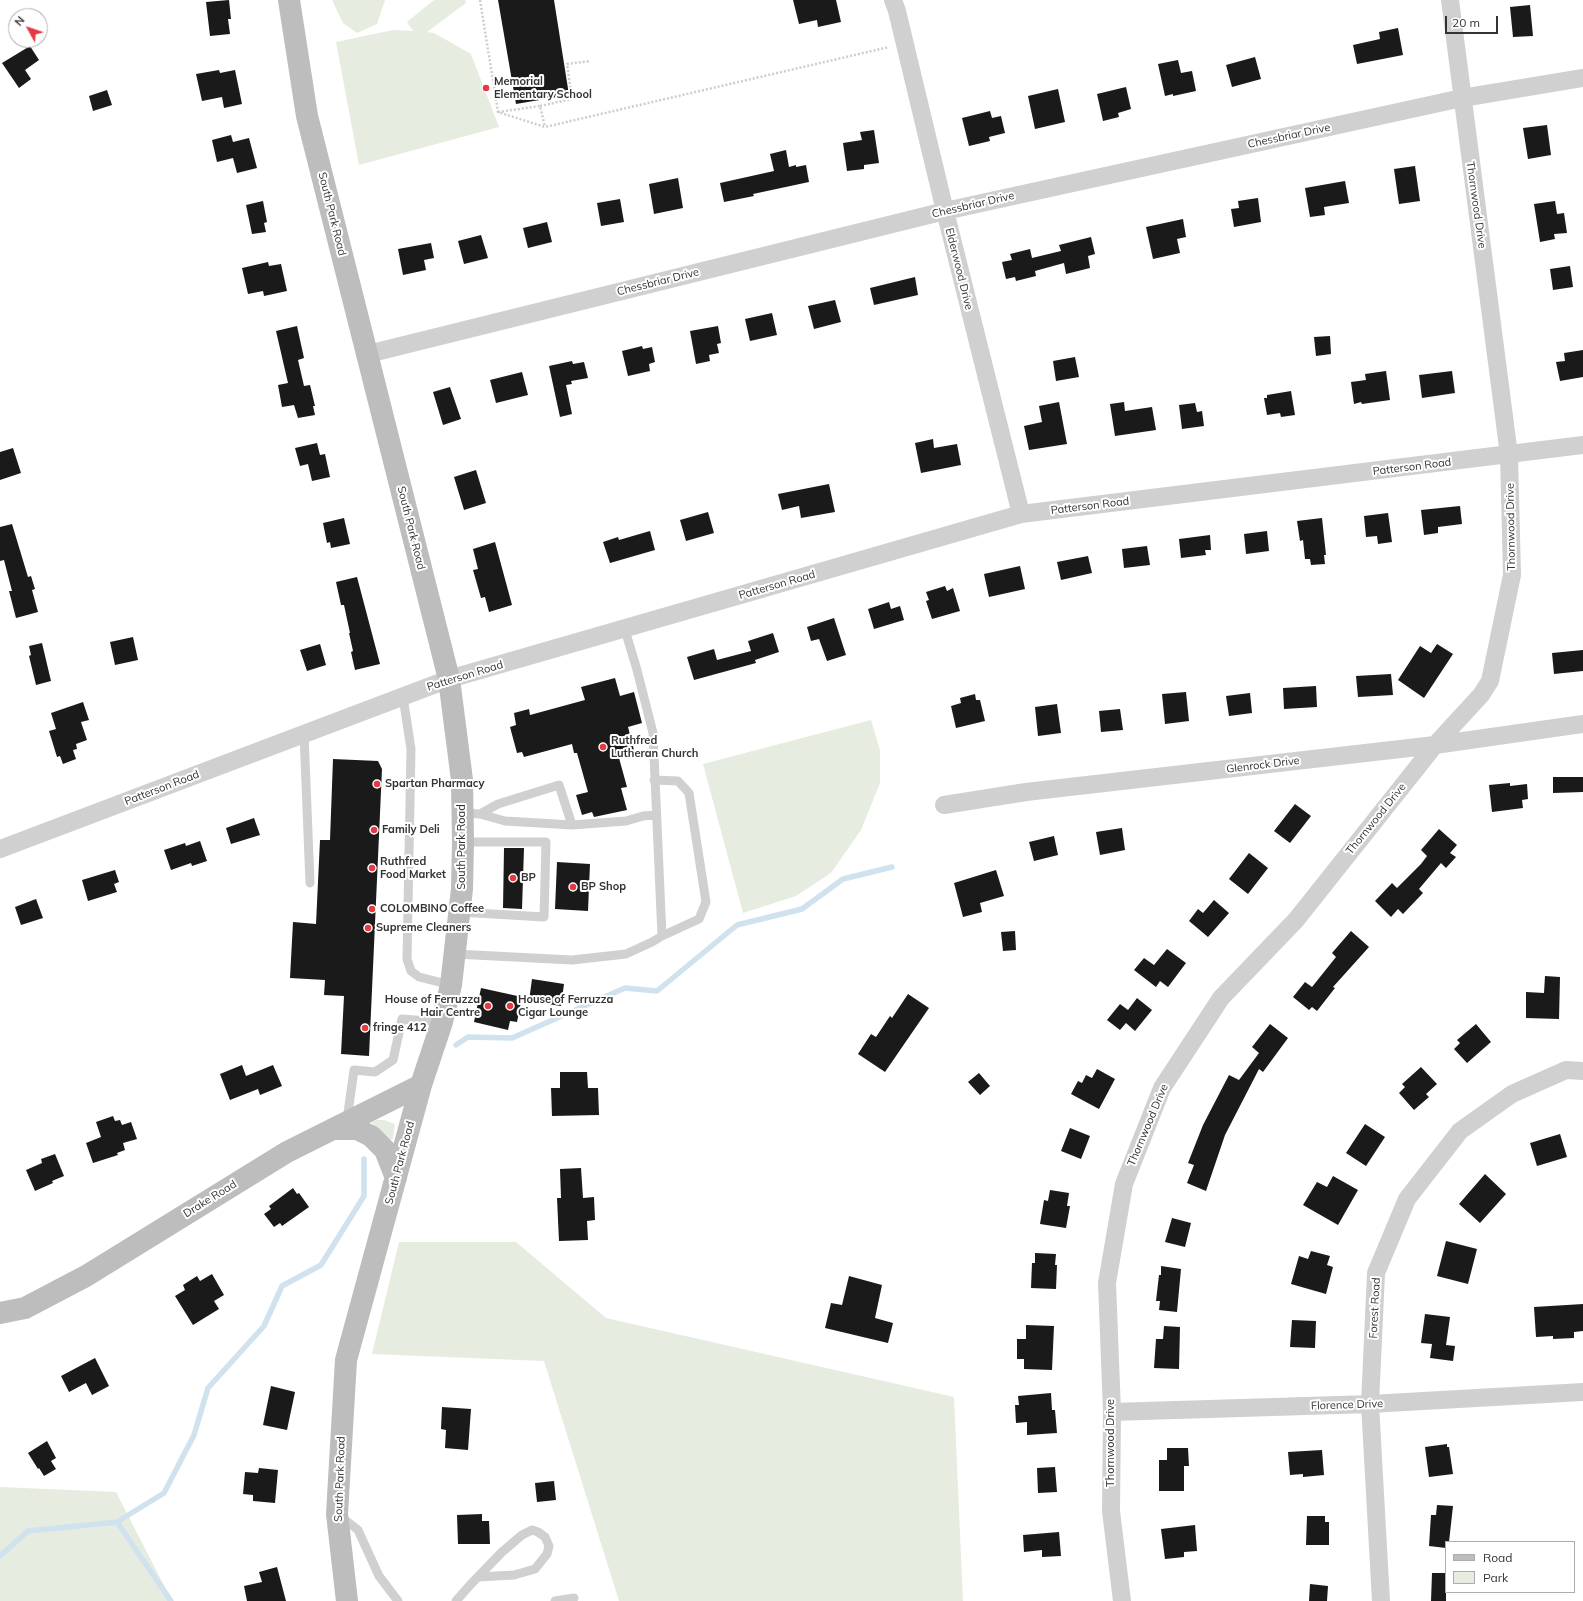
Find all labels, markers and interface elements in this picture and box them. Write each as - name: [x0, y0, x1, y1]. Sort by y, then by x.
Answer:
- north arrow: [8, 8, 48, 48]
- scale bar: [1447, 8, 1500, 34]
- text: N: [12, 13, 28, 29]
- text: 20 m: [1452, 15, 1480, 30]
- place label: Memorial Elementary School: [494, 75, 592, 101]
- marker: Memorial Elementary School: [481, 83, 491, 93]
- street label: Chessbriar Drive: [1246, 121, 1332, 151]
- street label: Thornwood Drive: [1463, 161, 1489, 249]
- street label: South Park Road: [315, 171, 349, 257]
- street label: Chessbriar Drive: [931, 189, 1015, 221]
- street label: Elderwood Drive: [942, 227, 976, 311]
- street label: Chessbriar Drive: [616, 265, 700, 299]
- street label: Patterson Road: [1372, 456, 1452, 478]
- street label: Thornwood Drive: [1504, 483, 1518, 571]
- street label: South Park Road: [394, 485, 428, 571]
- street label: Patterson Road: [1050, 495, 1130, 517]
- street label: Patterson Road: [737, 568, 817, 602]
- street label: Patterson Road: [425, 658, 505, 694]
- place label: Ruthfred Lutheran Church: [611, 734, 698, 760]
- marker: Ruthfred Lutheran Church: [598, 742, 608, 752]
- street label: Glenrock Drive: [1226, 754, 1300, 776]
- street label: Patterson Road: [123, 768, 201, 808]
- place label: Spartan Pharmacy: [385, 777, 484, 791]
- marker: Spartan Pharmacy: [372, 779, 382, 789]
- street label: Thornwood Drive: [1343, 781, 1409, 857]
- street label: South Park Road: [455, 804, 469, 890]
- place label: Family Deli: [382, 823, 440, 837]
- marker: Family Deli: [369, 825, 379, 835]
- place label: Ruthfred Food Market: [380, 855, 446, 881]
- marker: Ruthfred Food Market: [367, 863, 377, 873]
- place label: BP: [521, 871, 536, 885]
- marker: BP: [508, 873, 518, 883]
- place label: BP Shop: [581, 880, 626, 894]
- marker: BP Shop: [568, 882, 578, 892]
- place label: COLOMBINO Coffee: [380, 902, 484, 916]
- marker: COLOMBINO Coffee: [367, 904, 377, 914]
- place label: Supreme Cleaners: [376, 921, 471, 935]
- marker: Supreme Cleaners: [363, 923, 373, 933]
- place label: House of Ferruzza Hair Centre: [385, 993, 480, 1019]
- place label: House of Ferruzza Cigar Lounge: [518, 993, 613, 1019]
- marker: House of Ferruzza Hair Centre: [483, 1001, 493, 1011]
- marker: House of Ferruzza Cigar Lounge: [505, 1001, 515, 1011]
- place label: fringe 412: [373, 1021, 427, 1035]
- marker: fringe 412: [360, 1023, 370, 1033]
- street label: Thornwood Drive: [1125, 1082, 1171, 1168]
- street label: South Park Road: [383, 1120, 417, 1206]
- street label: Drake Road: [181, 1177, 239, 1221]
- street label: Forest Road: [1367, 1277, 1383, 1339]
- street label: Florence Drive: [1311, 1397, 1383, 1413]
- street label: Thornwood Drive: [1104, 1399, 1118, 1487]
- street label: South Park Road: [332, 1436, 348, 1522]
- legend: [1445, 1541, 1575, 1593]
- text: Road: [1483, 1550, 1512, 1565]
- text: Park: [1483, 1570, 1508, 1585]

